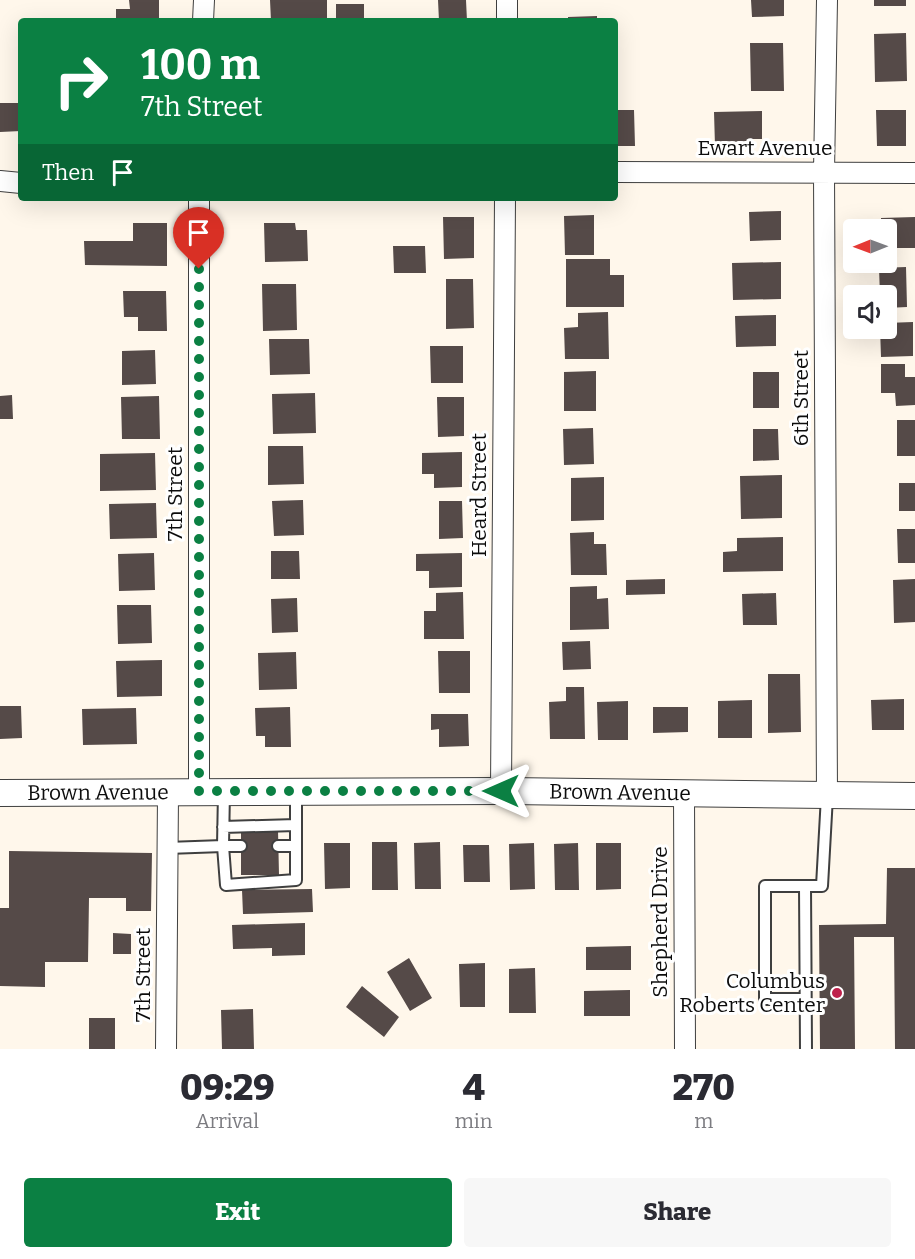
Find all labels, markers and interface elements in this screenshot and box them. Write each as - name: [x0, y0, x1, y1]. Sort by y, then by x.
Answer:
- text: 100 m: [141, 40, 260, 90]
- icon: right: [42, 42, 120, 120]
- text: 7th Street: [141, 91, 262, 123]
- street label: Ewart Avenue: [697, 135, 833, 161]
- icon: arrive: [106, 156, 139, 189]
- text: Then: [42, 159, 94, 186]
- pin: [173, 207, 224, 269]
- icon: arrive: [182, 216, 215, 249]
- north arrow: [843, 219, 897, 273]
- map controls: [843, 219, 897, 339]
- button: sound: [843, 285, 897, 339]
- street label: 6th Street: [788, 349, 814, 446]
- street label: Heard Street: [466, 433, 492, 557]
- street label: 7th Street: [162, 446, 188, 541]
- position arrow: [469, 759, 533, 823]
- street label: Brown Avenue: [27, 779, 169, 806]
- street label: Brown Avenue: [549, 779, 691, 806]
- street label: Shepherd Drive: [647, 846, 673, 998]
- street label: 7th Street: [130, 927, 156, 1022]
- place label: Columbus Roberts Center: [679, 968, 825, 1018]
- marker: Columbus Roberts Center: [830, 986, 844, 1000]
- text: 09:29: [180, 1066, 275, 1110]
- text: 4: [462, 1066, 485, 1110]
- text: 270: [672, 1066, 735, 1110]
- text: Arrival: [196, 1109, 259, 1133]
- text: min: [455, 1109, 492, 1133]
- text: m: [694, 1109, 713, 1133]
- button: Exit: [24, 1178, 452, 1247]
- button: Share: [464, 1178, 891, 1247]

